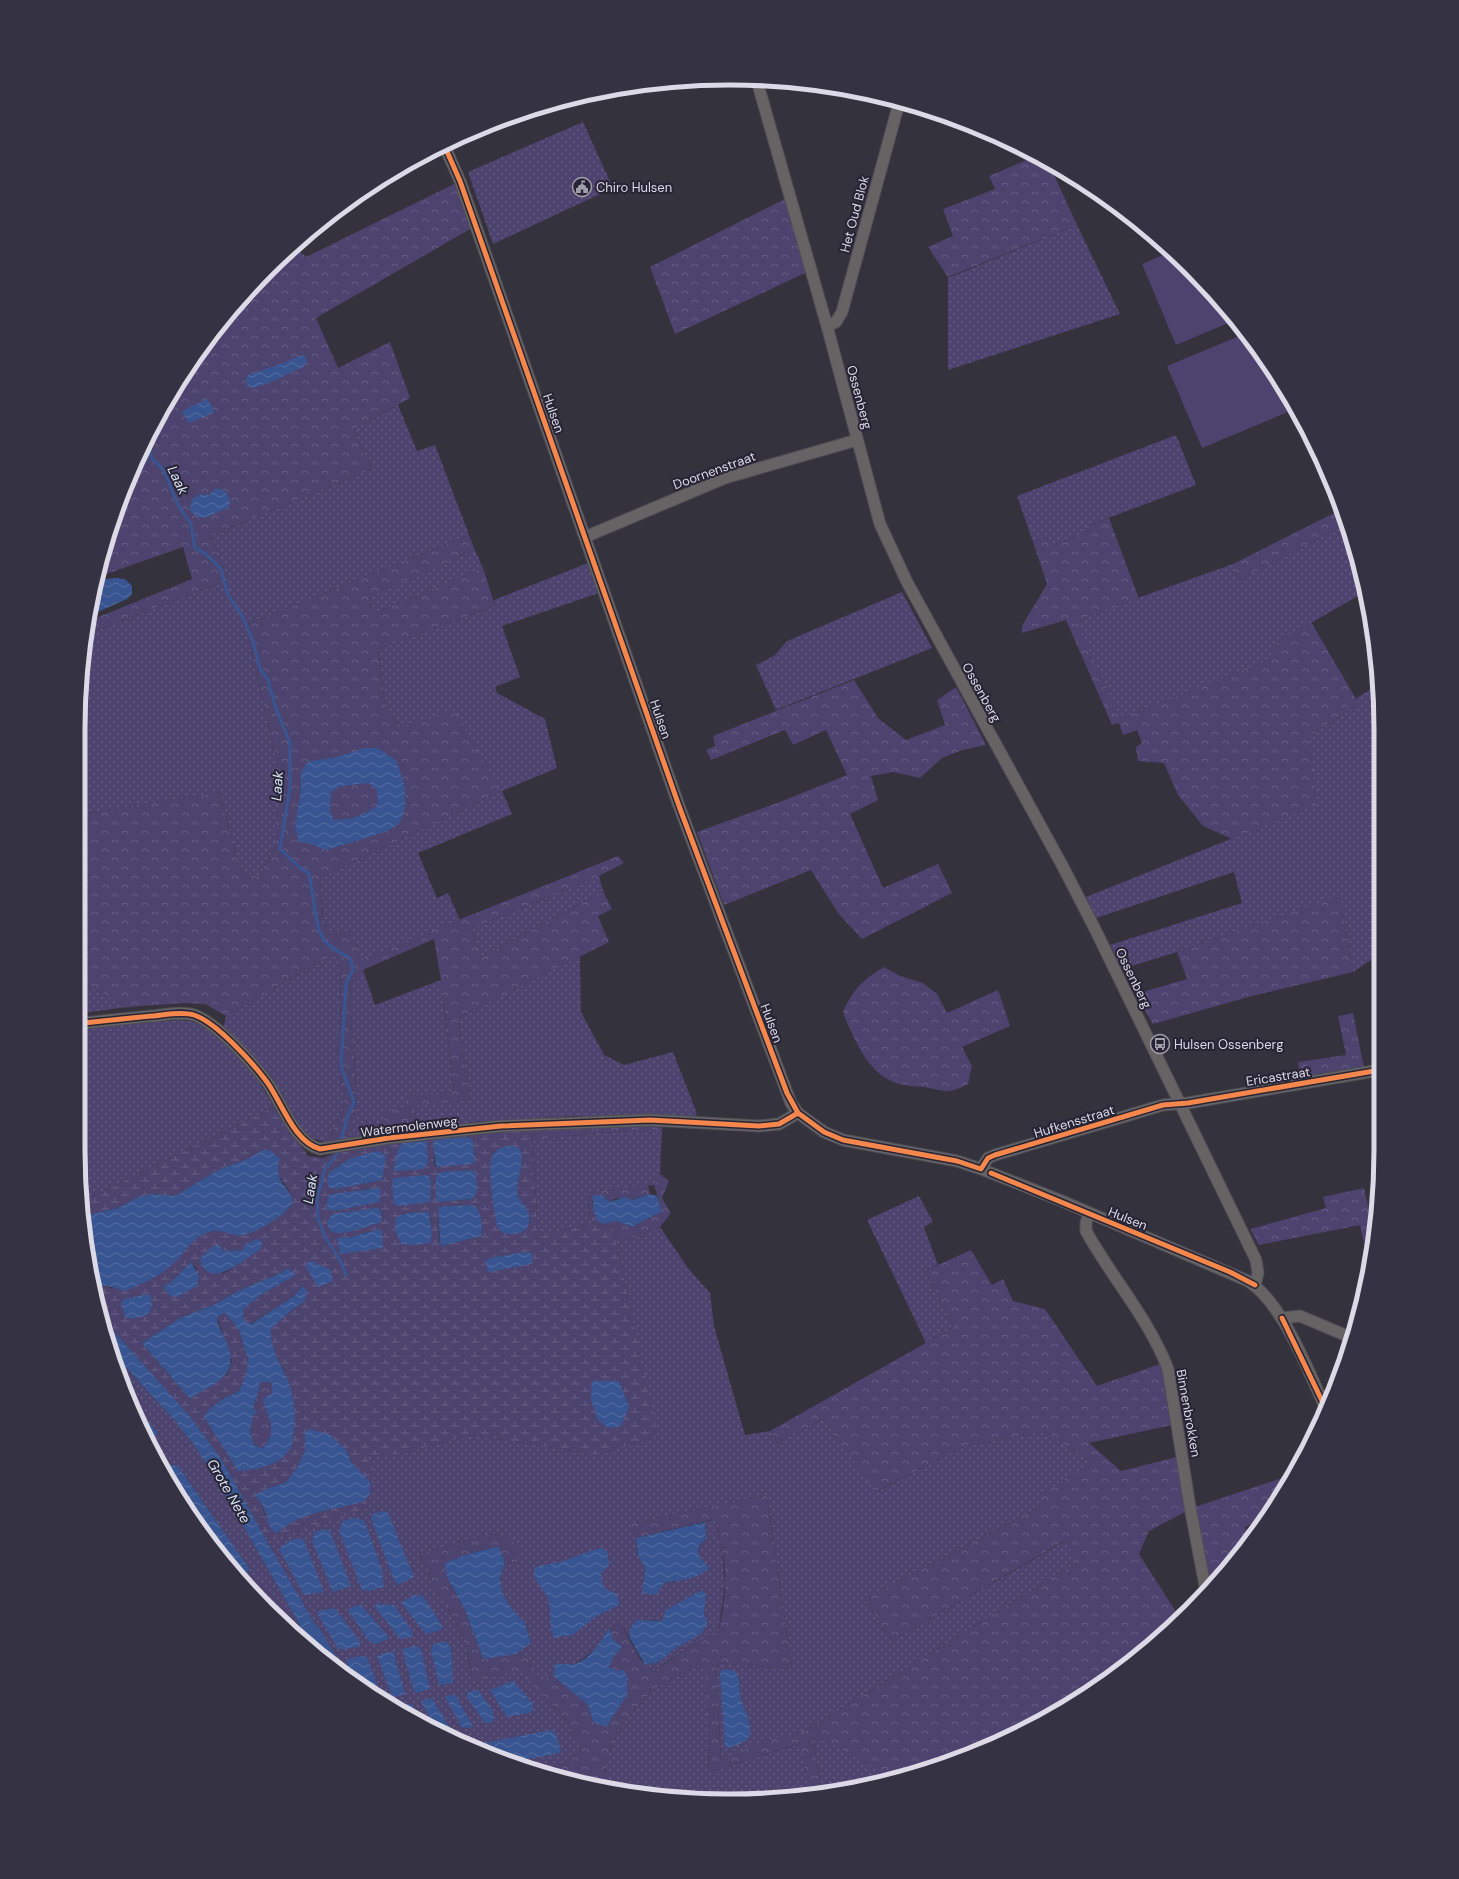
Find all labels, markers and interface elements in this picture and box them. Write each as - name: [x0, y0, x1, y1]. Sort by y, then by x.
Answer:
- street label: Het Oud Blok: [836, 173, 873, 254]
- public building icon: Chiro Hulsen: [571, 176, 593, 198]
- place label: Chiro Hulsen: [596, 179, 672, 196]
- street label: Ossenberg: [843, 363, 876, 431]
- street label: Hulsen: [539, 391, 568, 435]
- street label: Doornenstraat: [671, 448, 758, 493]
- water label: Laak: [163, 463, 193, 498]
- street label: Ossenberg: [958, 660, 1005, 725]
- street label: Hulsen: [646, 697, 675, 741]
- water label: Laak: [267, 770, 287, 802]
- street label: Ossenberg: [1112, 945, 1156, 1011]
- street label: Hulsen: [757, 1001, 786, 1045]
- bus stop icon: Hulsen Ossenberg: [1149, 1033, 1171, 1055]
- place label: Hulsen Ossenberg: [1174, 1036, 1283, 1053]
- street label: Ericastraat: [1245, 1063, 1312, 1090]
- street label: Hufkensstraat: [1032, 1101, 1117, 1142]
- street label: Watermolenweg: [360, 1112, 458, 1141]
- water label: Laak: [299, 1172, 321, 1205]
- street label: Hulsen: [1106, 1203, 1150, 1234]
- street label: Binnenbrokken: [1172, 1368, 1205, 1458]
- water label: Grote Nete: [203, 1455, 255, 1527]

